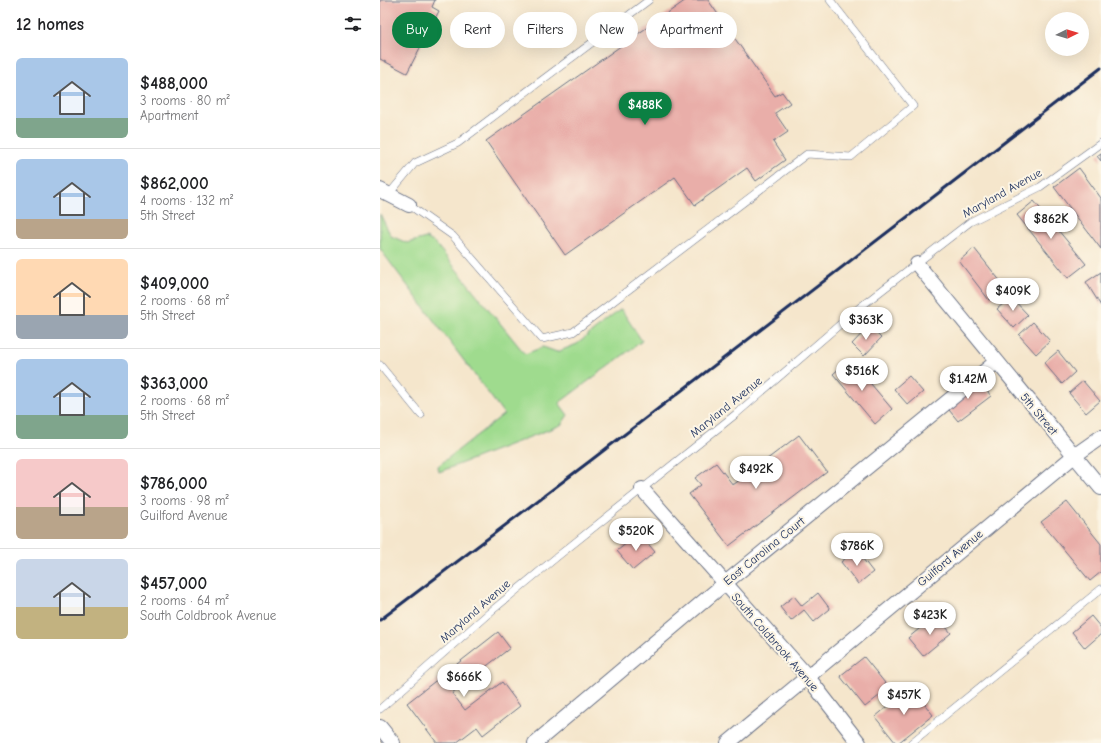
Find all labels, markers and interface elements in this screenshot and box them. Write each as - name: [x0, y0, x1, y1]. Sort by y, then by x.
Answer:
- chip: Buy: [392, 12, 442, 48]
- chip: Rent: [450, 12, 505, 48]
- chip: Filters: [513, 12, 577, 48]
- chip: New: [585, 12, 638, 48]
- chip: Apartment: [646, 12, 737, 48]
- north arrow: [1045, 12, 1089, 56]
- map controls: [1045, 12, 1089, 56]
- icon: filters: [342, 13, 364, 35]
- text: 12 homes: [16, 15, 84, 34]
- icon: home: [48, 74, 96, 122]
- text: $488,000: [140, 74, 208, 93]
- pin: $488K: [617, 92, 673, 126]
- text: 3 rooms · 80 m²: [140, 93, 230, 108]
- text: $488K: [628, 97, 662, 112]
- text: Apartment: [140, 108, 198, 123]
- street label: Maryland Avenue: [960, 165, 1044, 221]
- text: $862,000: [140, 174, 209, 193]
- icon: home: [48, 175, 96, 223]
- text: 4 rooms · 132 m²: [140, 193, 233, 208]
- pin: $862K: [1023, 206, 1079, 240]
- text: 5th Street: [140, 208, 195, 223]
- text: $862K: [1033, 211, 1069, 226]
- text: $409,000: [140, 274, 209, 293]
- icon: home: [48, 275, 96, 323]
- pin: $409K: [985, 278, 1041, 312]
- text: $409K: [995, 283, 1031, 298]
- text: 2 rooms · 68 m²: [140, 293, 229, 308]
- pin: $363K: [838, 307, 894, 341]
- text: 5th Street: [140, 308, 195, 323]
- text: $363K: [849, 312, 883, 327]
- pin: $516K: [834, 358, 890, 392]
- text: $516K: [845, 363, 879, 378]
- pin: $1.42M: [935, 366, 1001, 400]
- text: $1.42M: [949, 371, 987, 386]
- text: $363,000: [140, 374, 208, 393]
- street label: Maryland Avenue: [687, 374, 765, 440]
- icon: home: [48, 375, 96, 423]
- street label: 5th Street: [1017, 390, 1061, 438]
- text: 2 rooms · 68 m²: [140, 393, 229, 408]
- text: 5th Street: [140, 408, 195, 423]
- pin: $492K: [728, 456, 784, 490]
- text: $492K: [739, 461, 773, 476]
- text: $786,000: [140, 474, 207, 493]
- icon: home: [48, 475, 96, 523]
- text: 3 rooms · 98 m²: [140, 493, 229, 508]
- text: Guilford Avenue: [140, 508, 228, 523]
- street label: East Carolina Court: [721, 514, 808, 588]
- pin: $520K: [608, 518, 664, 552]
- text: $520K: [618, 523, 654, 538]
- street label: Guilford Avenue: [915, 527, 985, 589]
- pin: $786K: [829, 533, 885, 567]
- text: $786K: [840, 538, 874, 553]
- text: $457,000: [140, 574, 207, 593]
- icon: home: [48, 575, 96, 623]
- street label: Maryland Avenue: [437, 577, 513, 645]
- street label: South Coldbrook Avenue: [728, 590, 822, 694]
- text: 2 rooms · 64 m²: [140, 593, 229, 608]
- pin: $423K: [902, 602, 958, 636]
- text: $423K: [913, 607, 947, 622]
- text: South Coldbrook Avenue: [140, 608, 276, 623]
- pin: $666K: [436, 664, 492, 698]
- text: $666K: [446, 669, 482, 684]
- pin: $457K: [876, 682, 932, 716]
- text: $457K: [887, 687, 921, 702]

